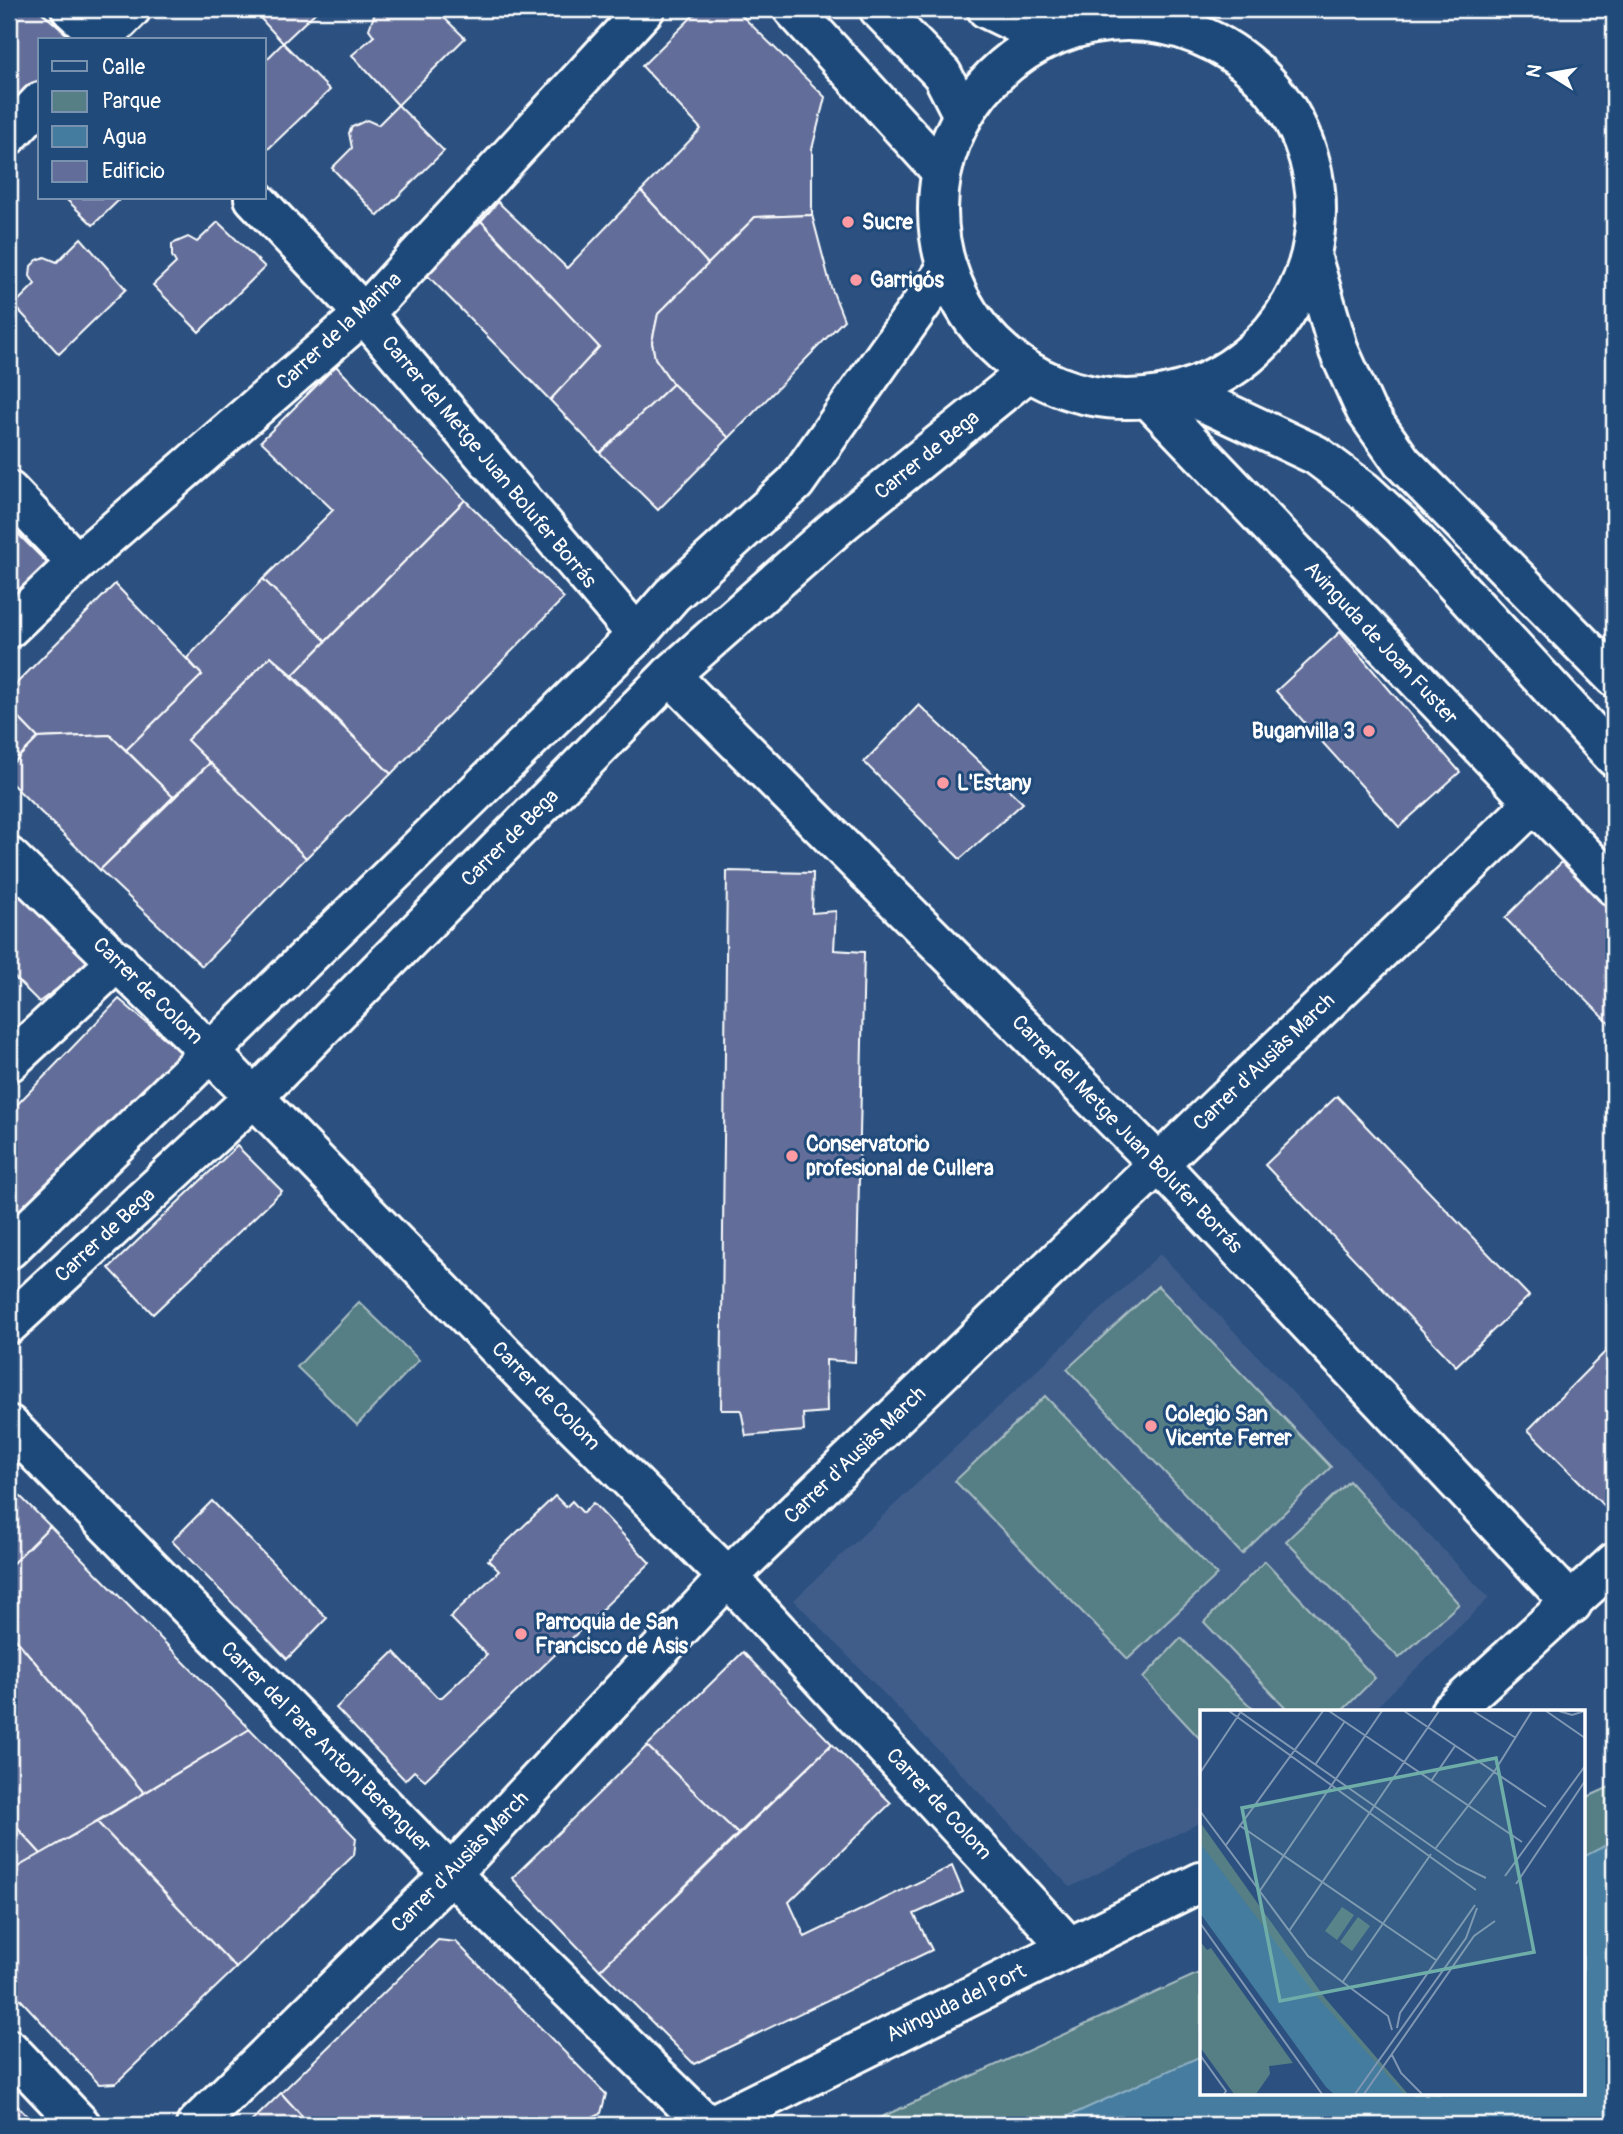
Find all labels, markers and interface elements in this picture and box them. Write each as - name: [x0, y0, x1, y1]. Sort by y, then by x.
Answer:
- legend: [38, 38, 266, 200]
- north arrow: [1514, 38, 1584, 108]
- text: Calle: [102, 54, 146, 81]
- text: N: [1521, 62, 1547, 80]
- text: Parque: [102, 88, 161, 115]
- text: Agua: [102, 124, 147, 151]
- text: Edificio: [102, 158, 165, 185]
- place label: Sucre: [862, 209, 914, 236]
- marker: Sucre: [840, 214, 856, 230]
- street label: Carrer de la Marina: [271, 266, 407, 396]
- place label: Garrigós: [870, 267, 944, 294]
- marker: Garrigós: [848, 272, 864, 288]
- street label: Carrer del Metge Juan Bolufer Borrás: [375, 330, 603, 594]
- street label: Carrer de Bega: [869, 404, 985, 506]
- street label: Avinguda de Joan Fuster: [1298, 555, 1464, 731]
- place label: Buganvilla 3: [1252, 718, 1355, 745]
- marker: Buganvilla 3: [1361, 723, 1377, 739]
- place label: L'Estany: [957, 770, 1031, 797]
- marker: L'Estany: [935, 775, 951, 791]
- street label: Carrer de Bega: [455, 783, 565, 893]
- street label: Carrer de Colom: [87, 931, 209, 1051]
- street label: Carrer d'Ausiàs March: [1187, 987, 1341, 1137]
- street label: Carrer del Metge Juan Bolufer Borrás: [1006, 1009, 1249, 1259]
- place label: Conservatorio profesional de Cullera: [806, 1131, 994, 1182]
- marker: Conservatorio profesional de Cullera: [784, 1148, 800, 1164]
- street label: Carrer de Bega: [49, 1182, 161, 1288]
- street label: Carrer de Colom: [486, 1336, 606, 1456]
- street label: Carrer d'Ausiàs March: [778, 1380, 932, 1530]
- place label: Colegio San Vicente Ferrer: [1165, 1401, 1292, 1452]
- marker: Colegio San Vicente Ferrer: [1143, 1418, 1159, 1434]
- place label: Parroquia de San Francisco de Asis: [535, 1609, 689, 1660]
- marker: Parroquia de San Francisco de Asis: [513, 1626, 529, 1642]
- street label: Carrer del Pare Antoni Berenguer: [215, 1636, 438, 1859]
- inset map: [1200, 1710, 1584, 2096]
- street label: Carrer de Colom: [880, 1742, 998, 1866]
- street label: Carrer d'Ausiàs March: [385, 1785, 535, 1939]
- street label: Avinguda del Port: [882, 1957, 1031, 2048]

